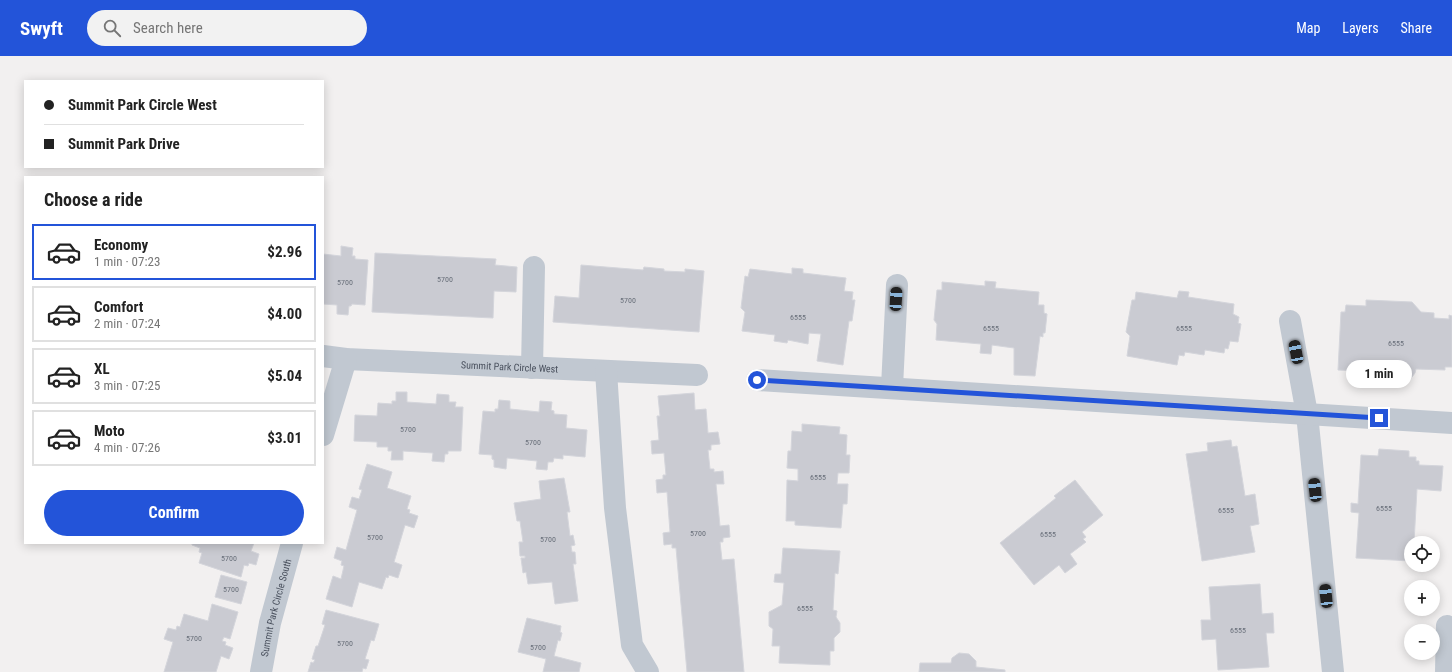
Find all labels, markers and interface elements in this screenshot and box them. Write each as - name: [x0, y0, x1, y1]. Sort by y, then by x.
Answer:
- search box: [87, 10, 367, 46]
- text: Swyft: [20, 17, 63, 40]
- icon: search: [101, 17, 123, 39]
- text: Search here: [133, 19, 203, 37]
- text: Map: [1296, 20, 1320, 36]
- text: Layers: [1342, 20, 1379, 36]
- text: Share: [1401, 20, 1432, 36]
- text: Summit Park Circle West: [68, 96, 217, 114]
- text: Summit Park Drive: [68, 135, 180, 153]
- text: Choose a ride: [44, 189, 143, 210]
- icon: car: [46, 234, 82, 270]
- text: Economy: [94, 236, 148, 254]
- text: $2.96: [267, 243, 302, 261]
- text: 1 min · 07:23: [94, 254, 160, 269]
- house number: 5700: [437, 275, 453, 284]
- house number: 5700: [337, 278, 353, 287]
- car: [889, 287, 903, 311]
- icon: car: [46, 296, 82, 332]
- house number: 5700: [620, 296, 636, 305]
- text: Comfort: [94, 298, 143, 316]
- text: $4.00: [267, 305, 302, 323]
- house number: 6555: [790, 313, 806, 322]
- text: 2 min · 07:24: [94, 316, 160, 331]
- house number: 6555: [983, 324, 999, 333]
- house number: 6555: [1176, 324, 1192, 333]
- car: [1288, 339, 1304, 365]
- house number: 6555: [1388, 339, 1404, 348]
- icon: car: [46, 358, 82, 394]
- street label: Summit Park Circle West: [461, 359, 559, 375]
- text: XL: [94, 360, 110, 378]
- callout: 1 min: [1346, 360, 1412, 388]
- text: 1 min: [1365, 366, 1393, 381]
- text: $5.04: [267, 367, 302, 385]
- route start: [748, 371, 766, 389]
- text: 3 min · 07:25: [94, 378, 160, 393]
- route end: [1370, 409, 1388, 427]
- icon: car: [46, 420, 82, 456]
- text: Moto: [94, 422, 125, 440]
- house number: 5700: [400, 425, 416, 434]
- text: $3.01: [267, 429, 302, 447]
- house number: 5700: [525, 438, 541, 447]
- text: 4 min · 07:26: [94, 440, 160, 455]
- house number: 6555: [810, 473, 826, 482]
- car: [1308, 477, 1322, 503]
- button: Confirm: [44, 490, 304, 536]
- house number: 6555: [1376, 504, 1392, 513]
- house number: 6555: [1218, 506, 1234, 515]
- house number: 5700: [690, 529, 706, 538]
- house number: 6555: [1040, 530, 1056, 539]
- house number: 5700: [367, 533, 383, 542]
- house number: 5700: [540, 535, 556, 544]
- map controls: [1404, 536, 1440, 660]
- button: locate: [1404, 536, 1440, 572]
- house number: 5700: [221, 554, 237, 563]
- street label: Summit Park Circle South: [259, 557, 293, 658]
- button: +: [1404, 580, 1440, 616]
- car: [1319, 583, 1333, 609]
- house number: 5700: [223, 585, 239, 594]
- house number: 6555: [797, 604, 813, 613]
- button: −: [1404, 624, 1440, 660]
- house number: 6555: [1230, 626, 1246, 635]
- house number: 5700: [186, 634, 202, 643]
- house number: 5700: [337, 639, 353, 648]
- house number: 5700: [530, 643, 546, 652]

